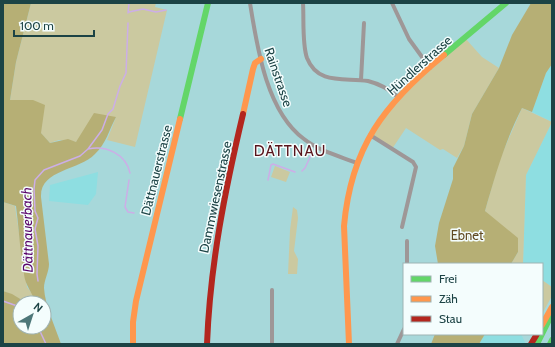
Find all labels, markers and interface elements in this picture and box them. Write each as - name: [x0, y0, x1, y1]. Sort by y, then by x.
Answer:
- scale bar: [14, 12, 94, 38]
- text: 100 m: [20, 18, 54, 33]
- street label: Hündlerstrasse: [383, 32, 455, 98]
- street label: Rainstrasse: [261, 45, 297, 109]
- street label: Dättnauerstrasse: [137, 123, 175, 217]
- street label: Dammwiesenstrasse: [195, 139, 235, 254]
- district label: DÄTTNAU: [254, 142, 326, 160]
- water label: Dättnauerbach: [17, 187, 37, 273]
- park label: Ebnet: [451, 227, 484, 243]
- legend: [403, 263, 543, 335]
- text: Frei: [439, 271, 457, 286]
- text: Zäh: [439, 291, 458, 306]
- north arrow: [12, 295, 52, 335]
- text: N: [31, 299, 46, 315]
- text: Stau: [439, 311, 462, 326]

